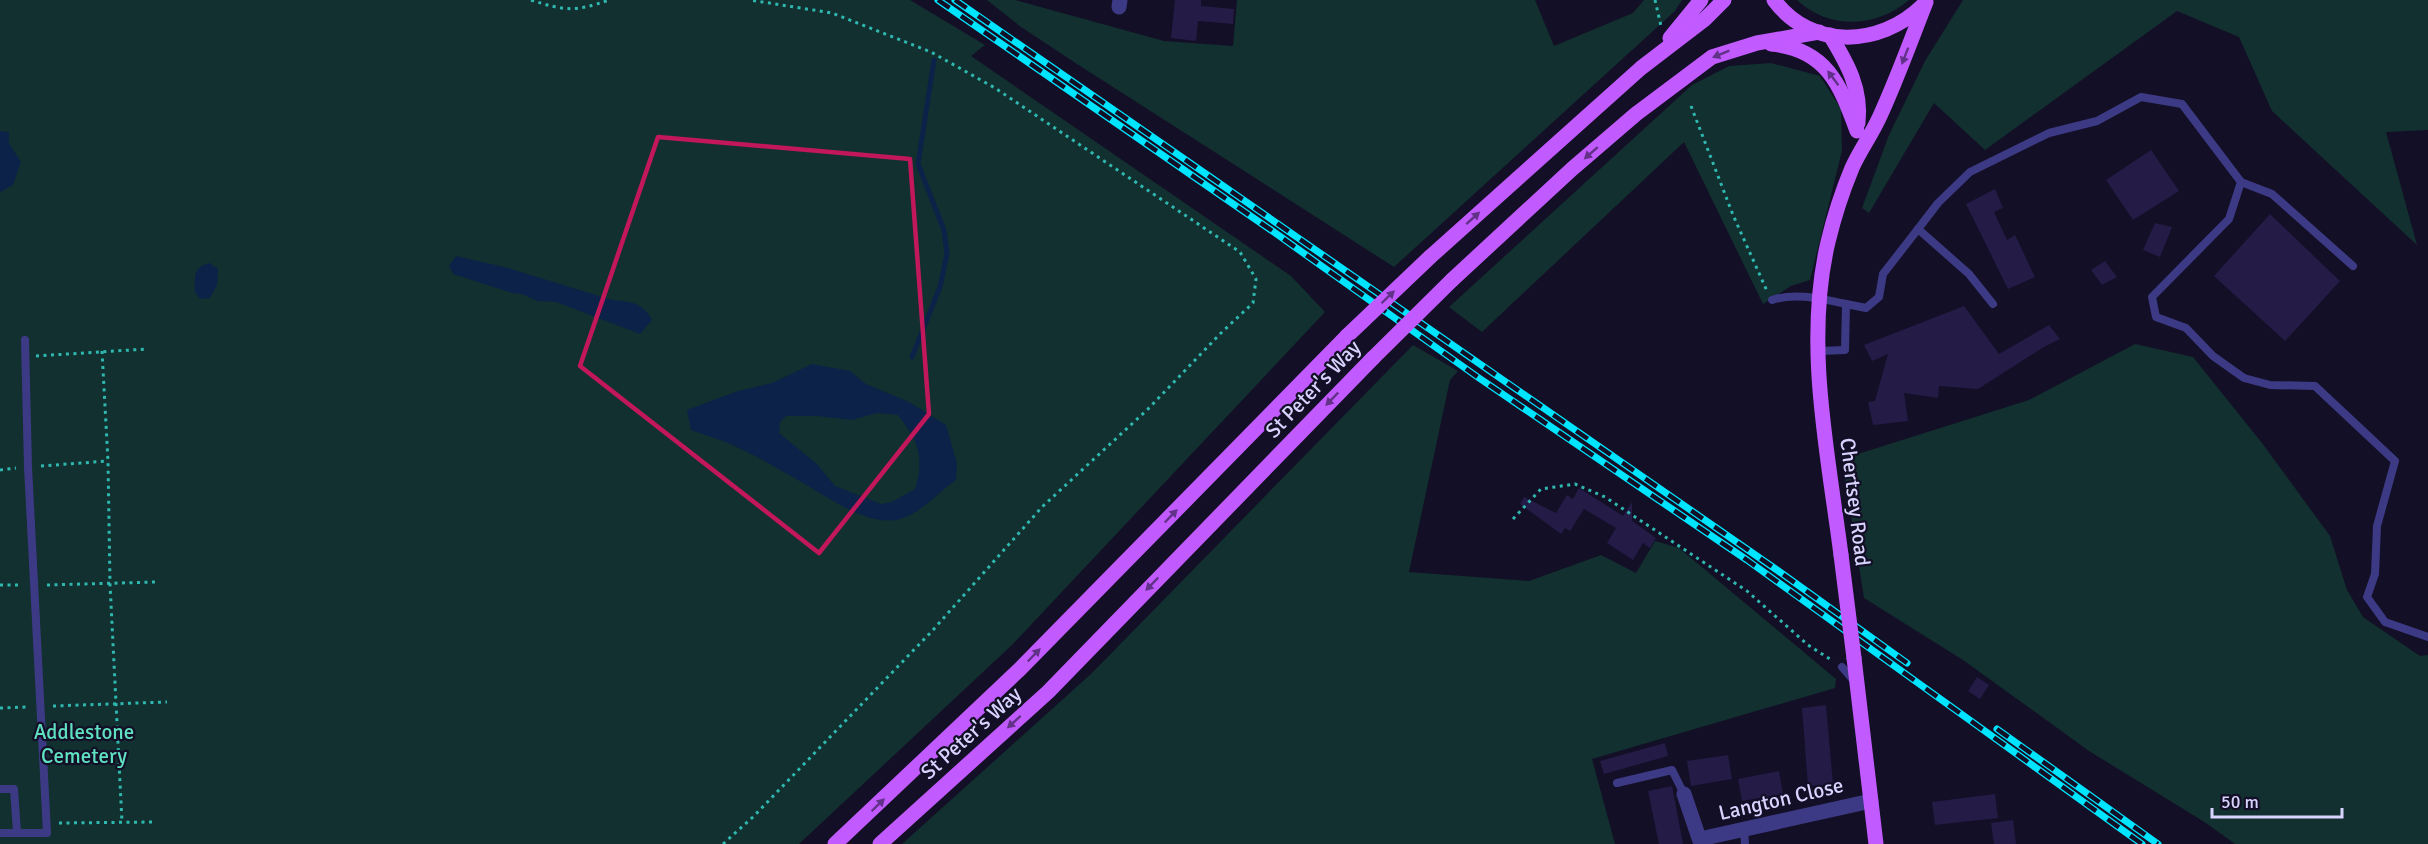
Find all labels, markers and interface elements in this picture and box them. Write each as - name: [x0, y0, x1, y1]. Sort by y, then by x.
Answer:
- one-way arrow: [1900, 48, 1910, 66]
- one-way arrow: [1712, 50, 1730, 59]
- one-way arrow: [1828, 70, 1840, 85]
- one-way arrow: [1583, 146, 1599, 159]
- one-way arrow: [1465, 212, 1480, 225]
- one-way arrow: [1381, 290, 1395, 304]
- street label: St Peter's Way: [1260, 334, 1366, 443]
- one-way arrow: [1326, 392, 1340, 406]
- street label: Chertsey Road: [1834, 436, 1876, 568]
- one-way arrow: [1163, 510, 1177, 524]
- one-way arrow: [1146, 577, 1160, 591]
- one-way arrow: [1027, 649, 1041, 663]
- street label: St Peter's Way: [915, 681, 1027, 785]
- one-way arrow: [1007, 715, 1022, 729]
- park label: Addlestone Cemetery: [34, 719, 134, 769]
- street label: Langton Close: [1716, 772, 1846, 826]
- scale bar: [2212, 781, 2342, 819]
- text: 50 m: [2221, 791, 2259, 813]
- one-way arrow: [871, 798, 886, 812]

